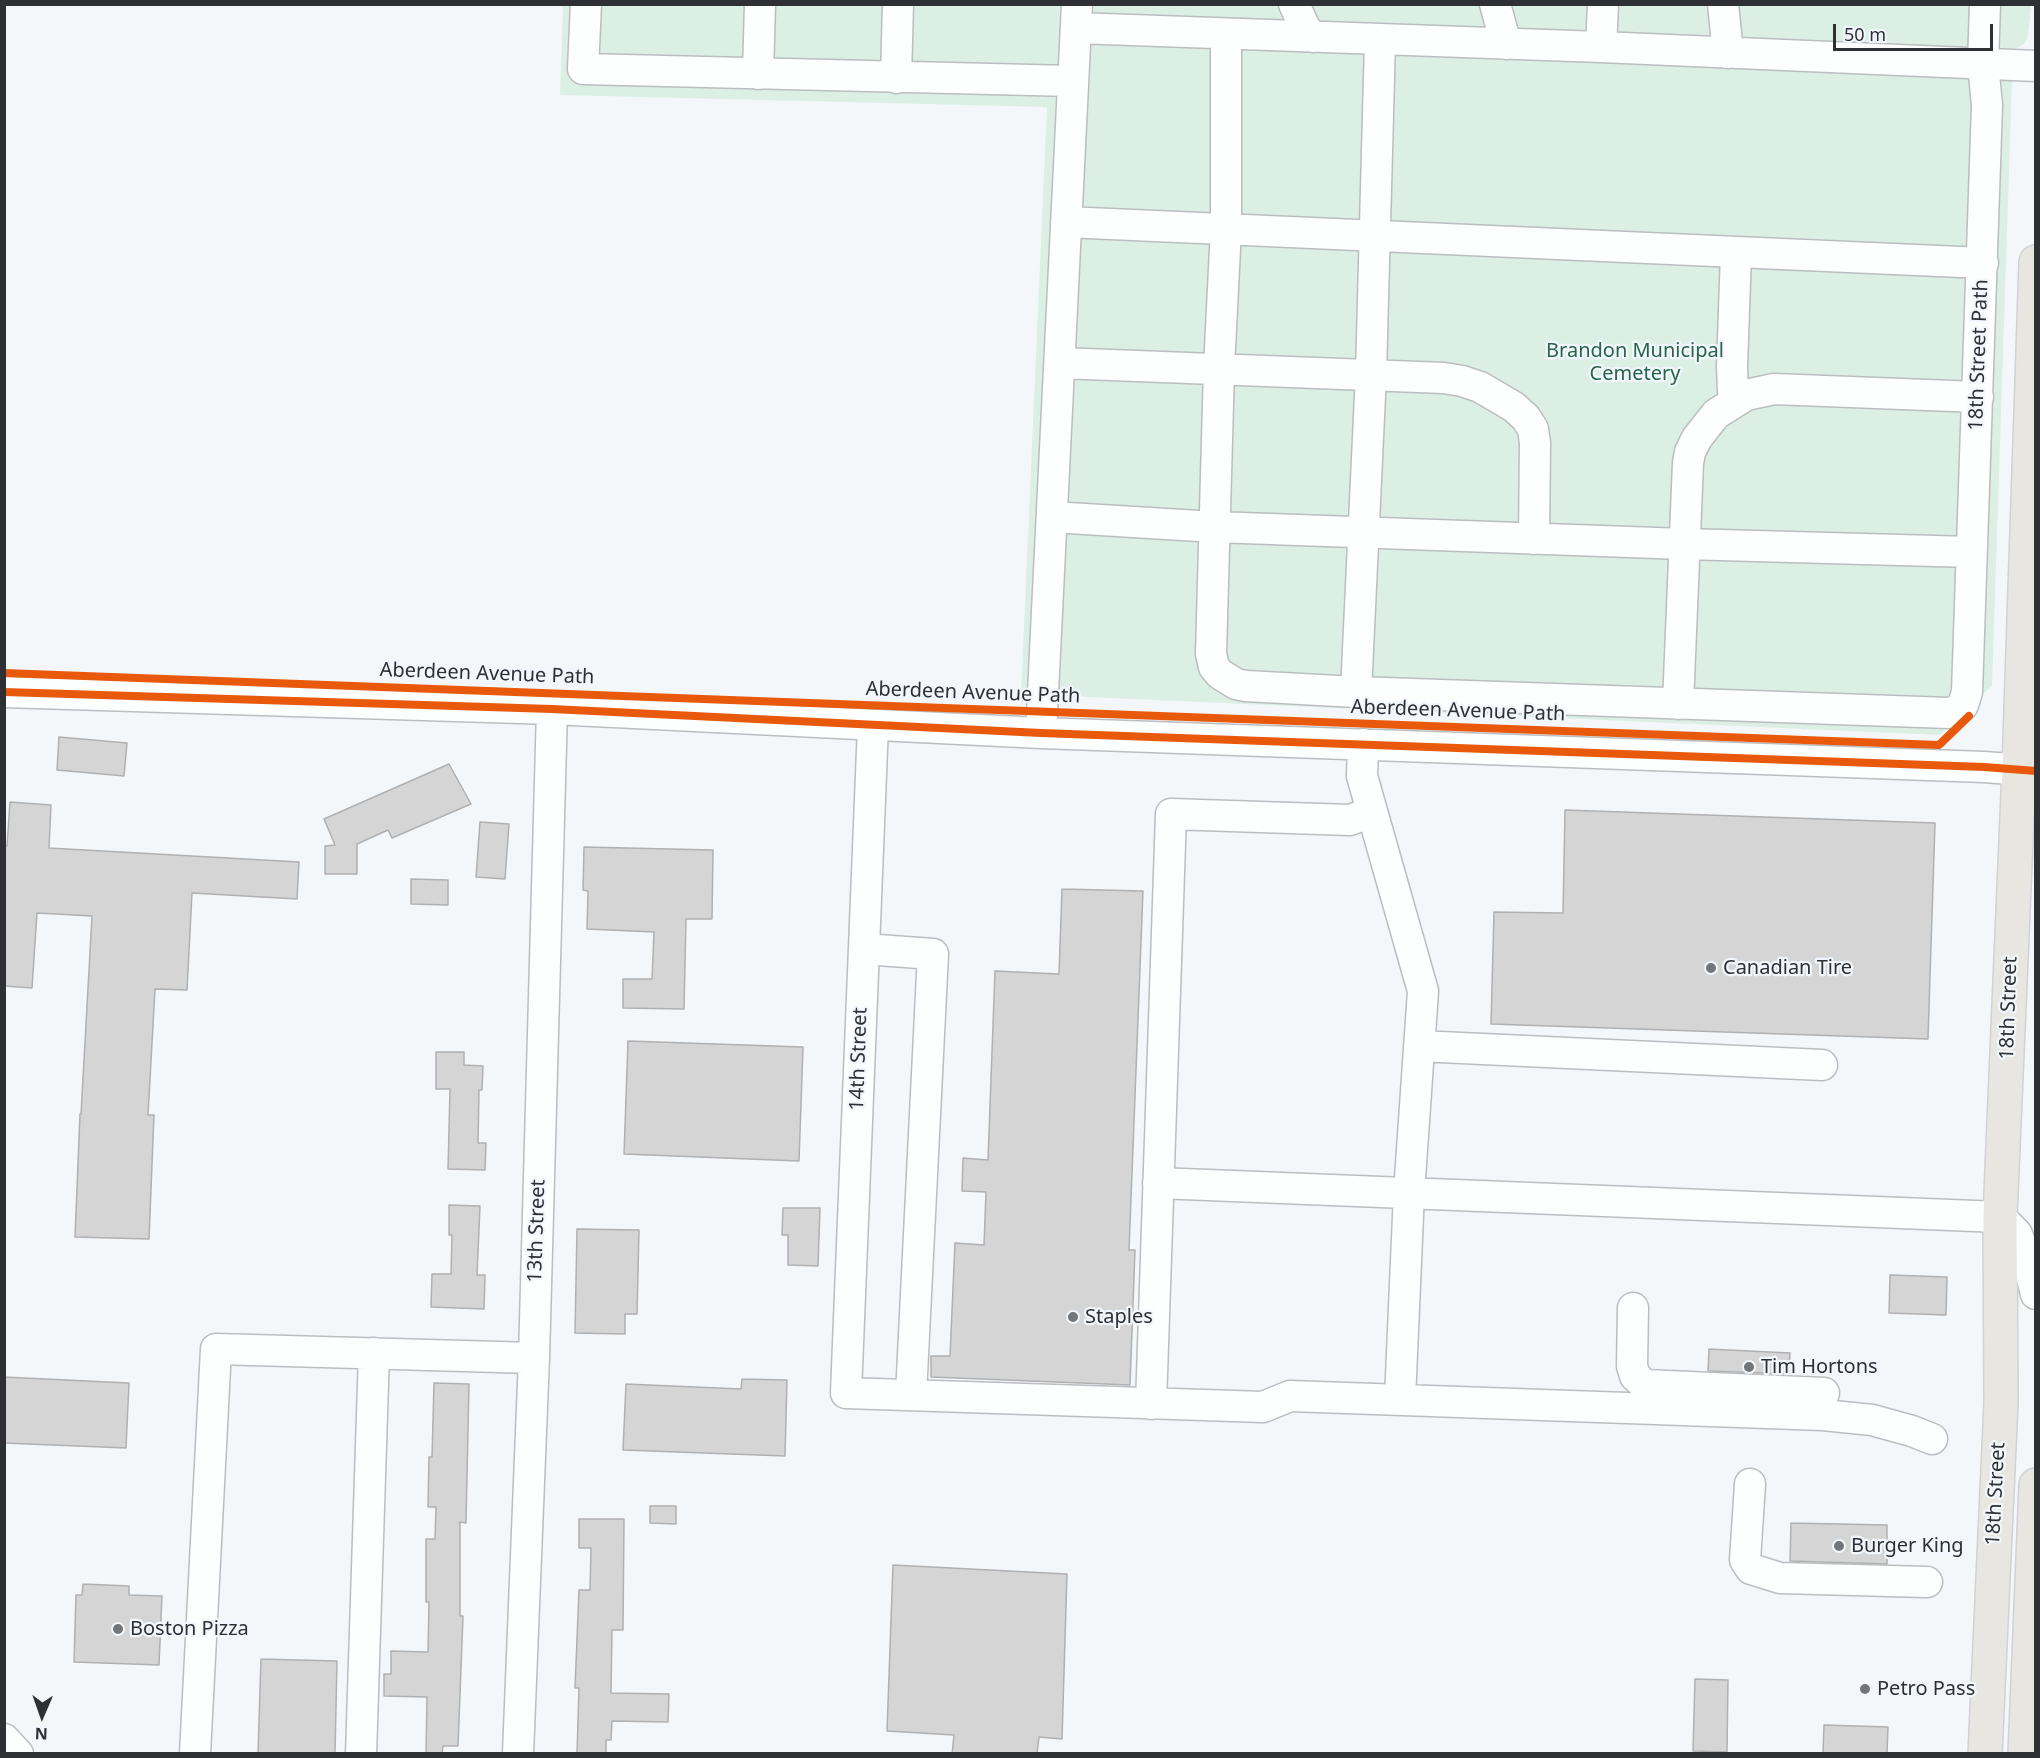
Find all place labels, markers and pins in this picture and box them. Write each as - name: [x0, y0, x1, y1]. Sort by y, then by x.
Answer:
- place label: Canadian Tire: [1723, 956, 1852, 980]
- marker: Canadian Tire: [1704, 961, 1718, 975]
- place label: Staples: [1085, 1305, 1153, 1329]
- marker: Staples: [1066, 1310, 1080, 1324]
- place label: Tim Hortons: [1761, 1355, 1878, 1379]
- marker: Tim Hortons: [1742, 1360, 1756, 1374]
- place label: Burger King: [1851, 1534, 1964, 1558]
- marker: Burger King: [1832, 1539, 1846, 1553]
- place label: Boston Pizza: [130, 1617, 249, 1641]
- marker: Boston Pizza: [111, 1622, 125, 1636]
- place label: Petro Pass: [1877, 1677, 1975, 1701]
- marker: Petro Pass: [1858, 1682, 1872, 1696]

